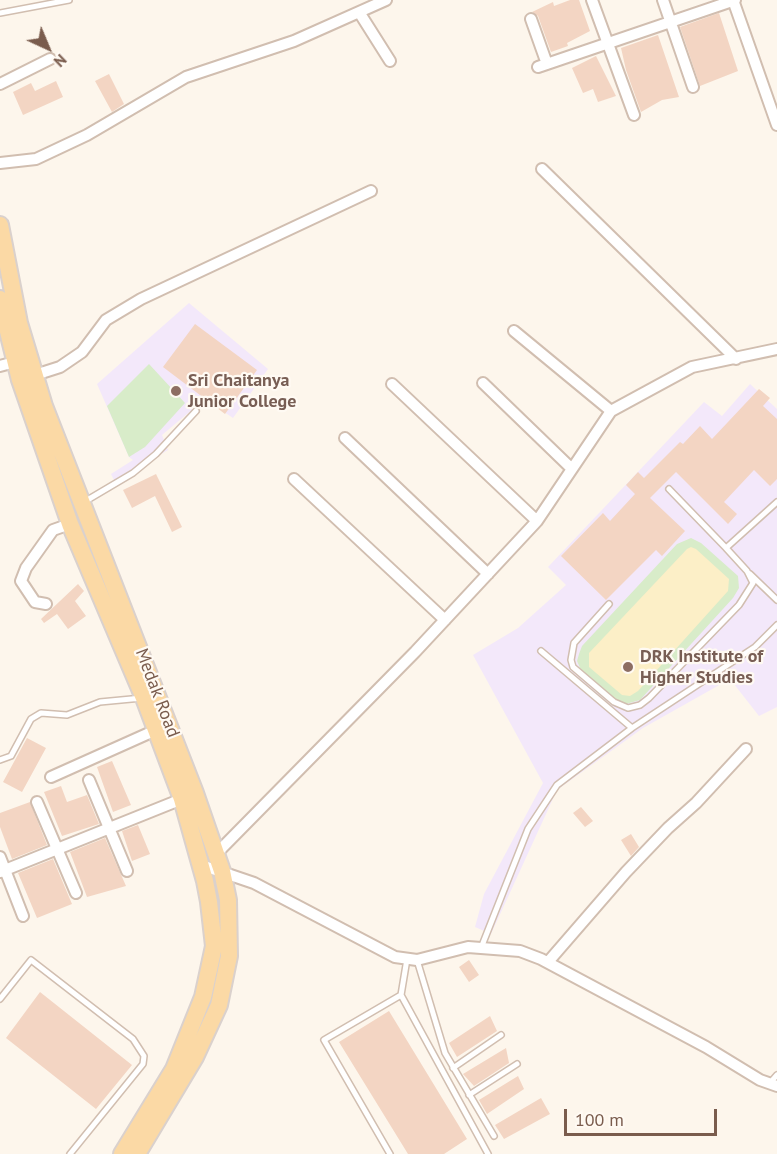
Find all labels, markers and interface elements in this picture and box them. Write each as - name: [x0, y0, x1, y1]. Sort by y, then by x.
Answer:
- north arrow: [18, 18, 78, 78]
- text: N: [50, 50, 71, 72]
- place label: Sri Chaitanya Junior College: [188, 370, 296, 412]
- marker: Sri Chaitanya Junior College: [169, 384, 183, 398]
- street label: Medak Road: [130, 645, 184, 741]
- place label: DRK Institute of Higher Studies: [640, 646, 763, 688]
- marker: DRK Institute of Higher Studies: [621, 660, 635, 674]
- scale bar: [567, 1097, 720, 1135]
- text: 100 m: [575, 1108, 624, 1131]

